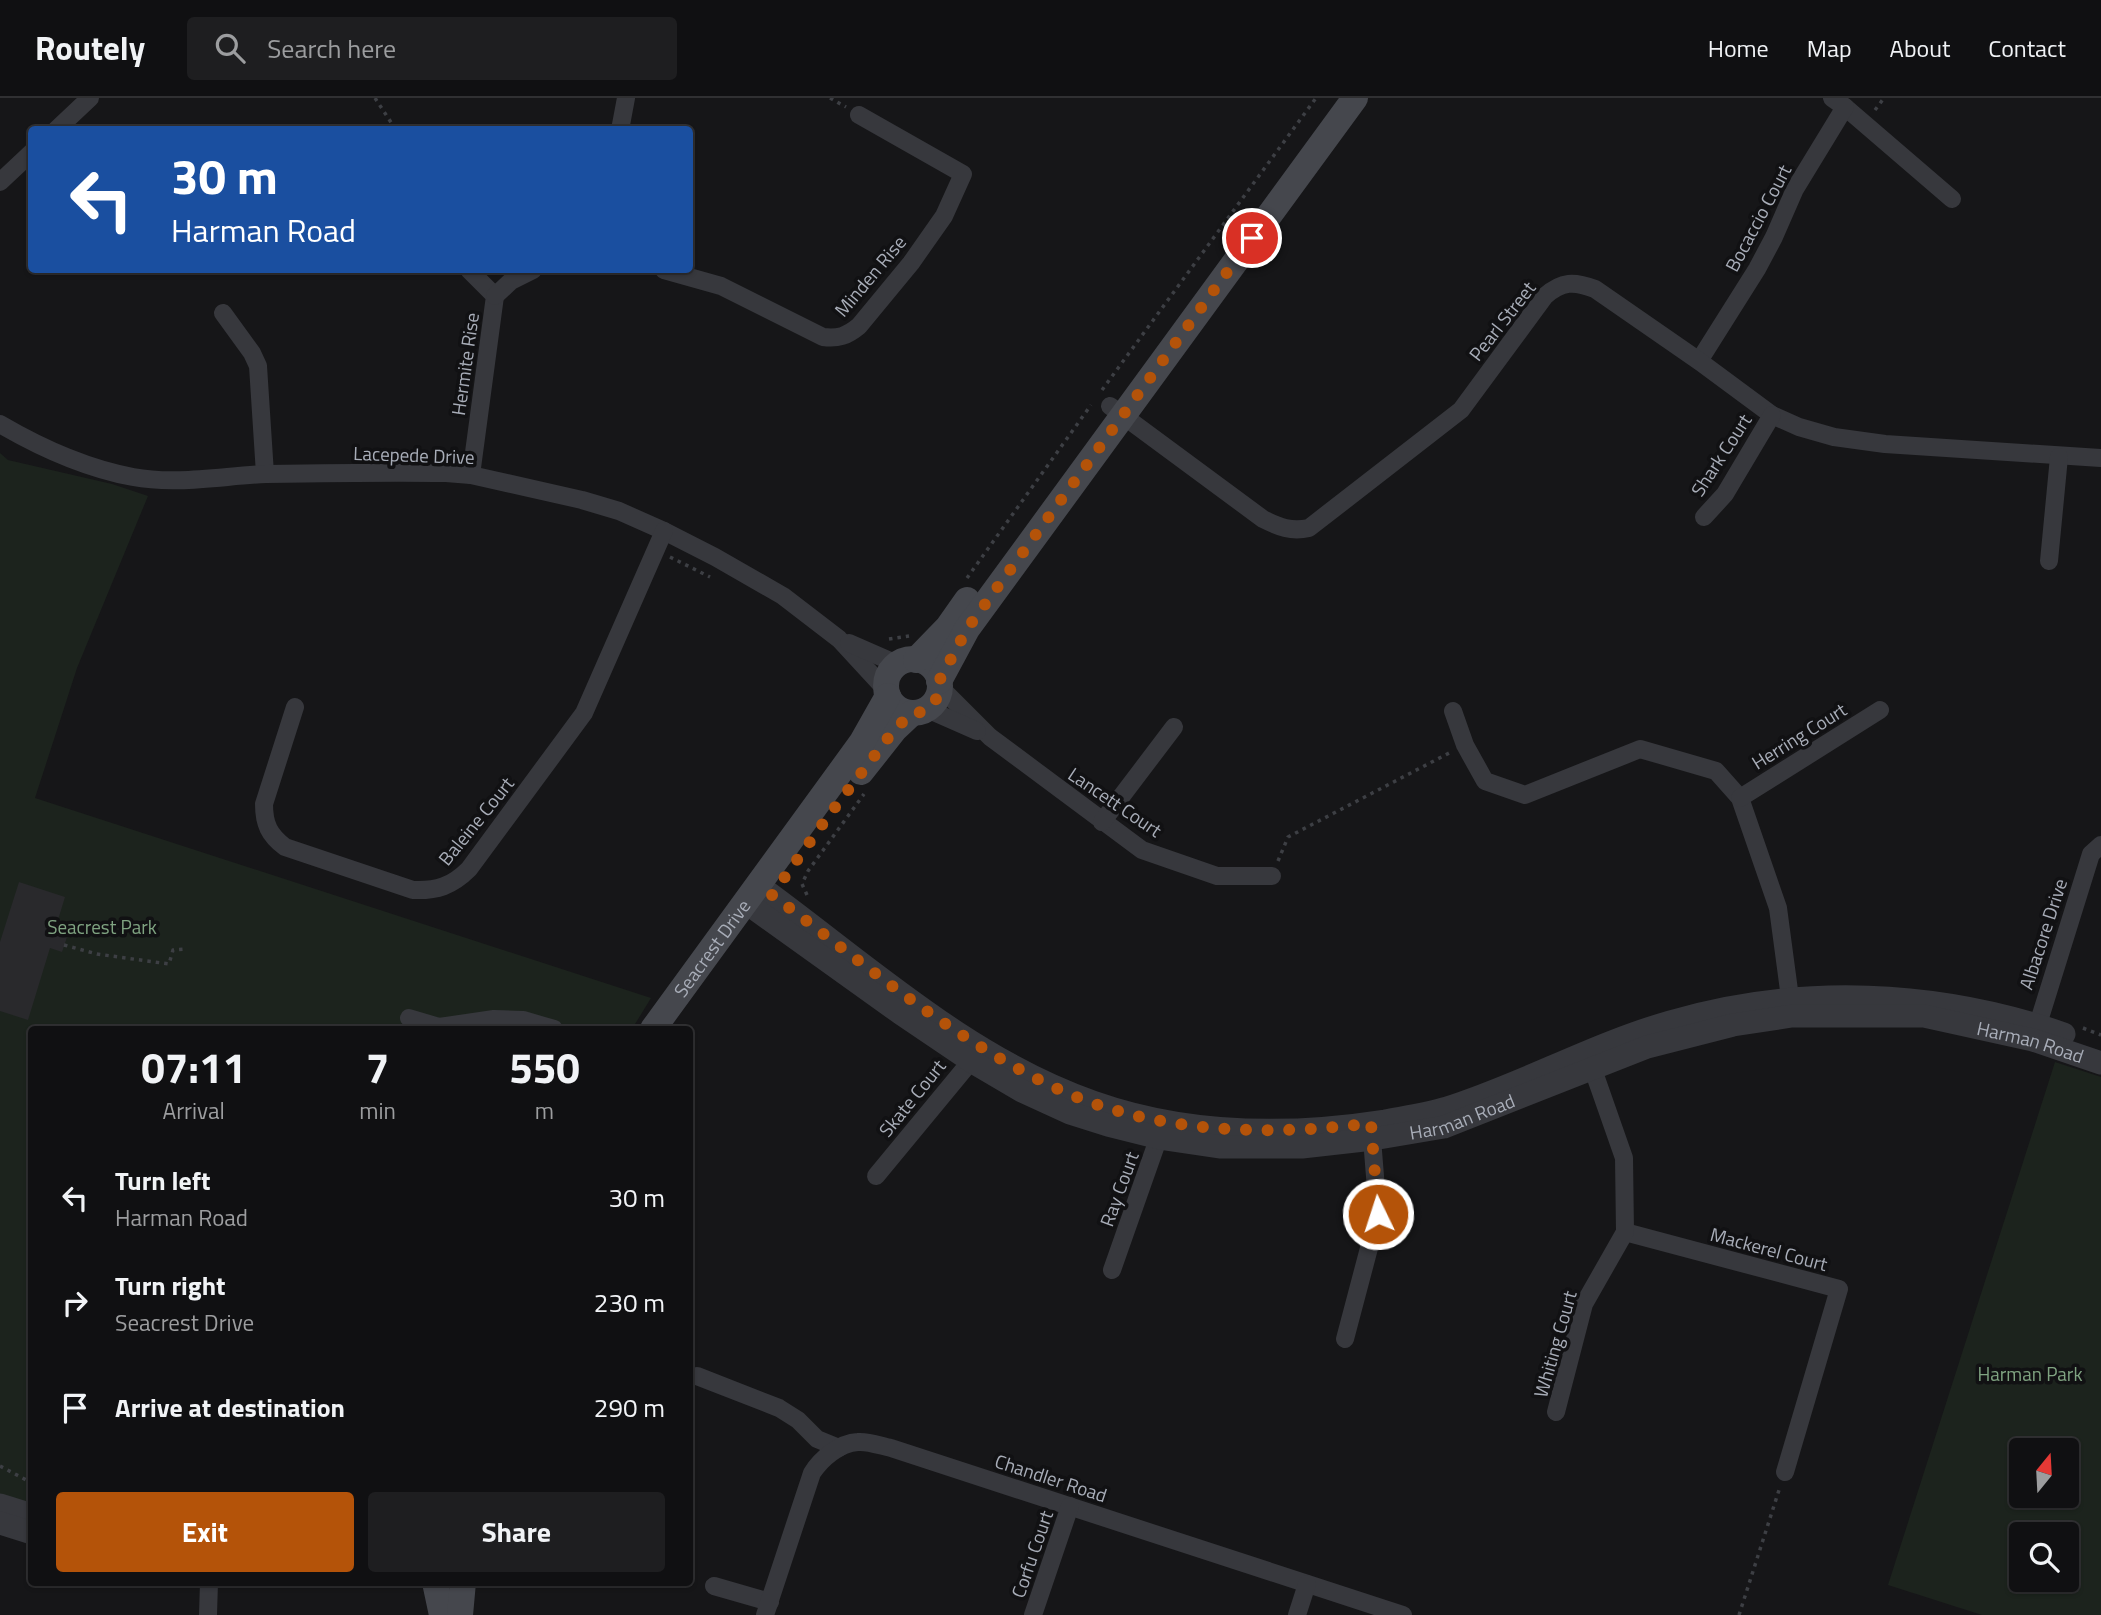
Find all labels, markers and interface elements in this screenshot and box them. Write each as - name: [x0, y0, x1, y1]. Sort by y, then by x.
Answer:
- search box: [187, 17, 677, 80]
- text: Routely: [35, 23, 145, 73]
- icon: search: [211, 29, 249, 67]
- text: Search here: [267, 29, 396, 68]
- text: Home: [1708, 30, 1769, 66]
- text: Map: [1807, 30, 1852, 66]
- text: About: [1890, 30, 1950, 66]
- text: Contact: [1988, 30, 2066, 66]
- text: 30 m: [171, 138, 278, 213]
- icon: left: [56, 154, 147, 245]
- street label: Bocaccio Court: [1717, 159, 1798, 277]
- text: Harman Road: [171, 206, 356, 254]
- pin: [1222, 208, 1282, 268]
- icon: arrive: [1233, 219, 1271, 257]
- street label: Minden Rise: [827, 229, 912, 323]
- street label: Pearl Street: [1461, 274, 1542, 367]
- street label: Hermite Rise: [443, 311, 486, 417]
- street label: Shark Court: [1683, 407, 1758, 502]
- street label: Lacepede Drive: [353, 438, 475, 471]
- street label: Herring Court: [1746, 695, 1852, 776]
- street label: Lancett Court: [1063, 759, 1168, 844]
- street label: Baleine Court: [431, 770, 521, 871]
- street label: Albacore Drive: [2011, 875, 2074, 993]
- street label: Seacrest Drive: [666, 893, 757, 1003]
- park label: Seacrest Park: [47, 912, 157, 941]
- street label: Harman Road: [1974, 1013, 2088, 1070]
- text: 07:11: [141, 1035, 246, 1099]
- text: 7: [366, 1035, 389, 1099]
- text: 550: [509, 1035, 580, 1099]
- street label: Skate Court: [871, 1052, 952, 1143]
- street label: Harman Road: [1407, 1086, 1519, 1147]
- text: Arrival: [162, 1093, 225, 1128]
- text: min: [359, 1093, 396, 1128]
- text: m: [535, 1093, 554, 1128]
- street label: Ray Court: [1092, 1147, 1146, 1230]
- text: Turn left: [115, 1161, 210, 1200]
- position arrow: [1341, 1177, 1415, 1251]
- text: 30 m: [608, 1178, 665, 1217]
- icon: left: [56, 1179, 94, 1217]
- text: Harman Road: [115, 1200, 248, 1235]
- street label: Mackerel Court: [1707, 1219, 1831, 1278]
- text: Turn right: [115, 1266, 226, 1305]
- text: 230 m: [594, 1283, 665, 1322]
- icon: right: [56, 1284, 94, 1322]
- street label: Whiting Court: [1525, 1287, 1584, 1401]
- text: Seacrest Drive: [115, 1305, 254, 1340]
- park label: Harman Park: [1977, 1359, 2083, 1388]
- text: Arrive at destination: [115, 1388, 345, 1427]
- text: 290 m: [594, 1388, 665, 1427]
- icon: arrive: [56, 1389, 94, 1427]
- north arrow: [2009, 1438, 2079, 1508]
- map controls: [2009, 1438, 2079, 1592]
- street label: Chandler Road: [991, 1446, 1111, 1509]
- button: Exit: [56, 1492, 354, 1572]
- button: Share: [368, 1492, 665, 1572]
- street label: Corfu Court: [1003, 1506, 1060, 1601]
- button: search: [2009, 1522, 2079, 1592]

